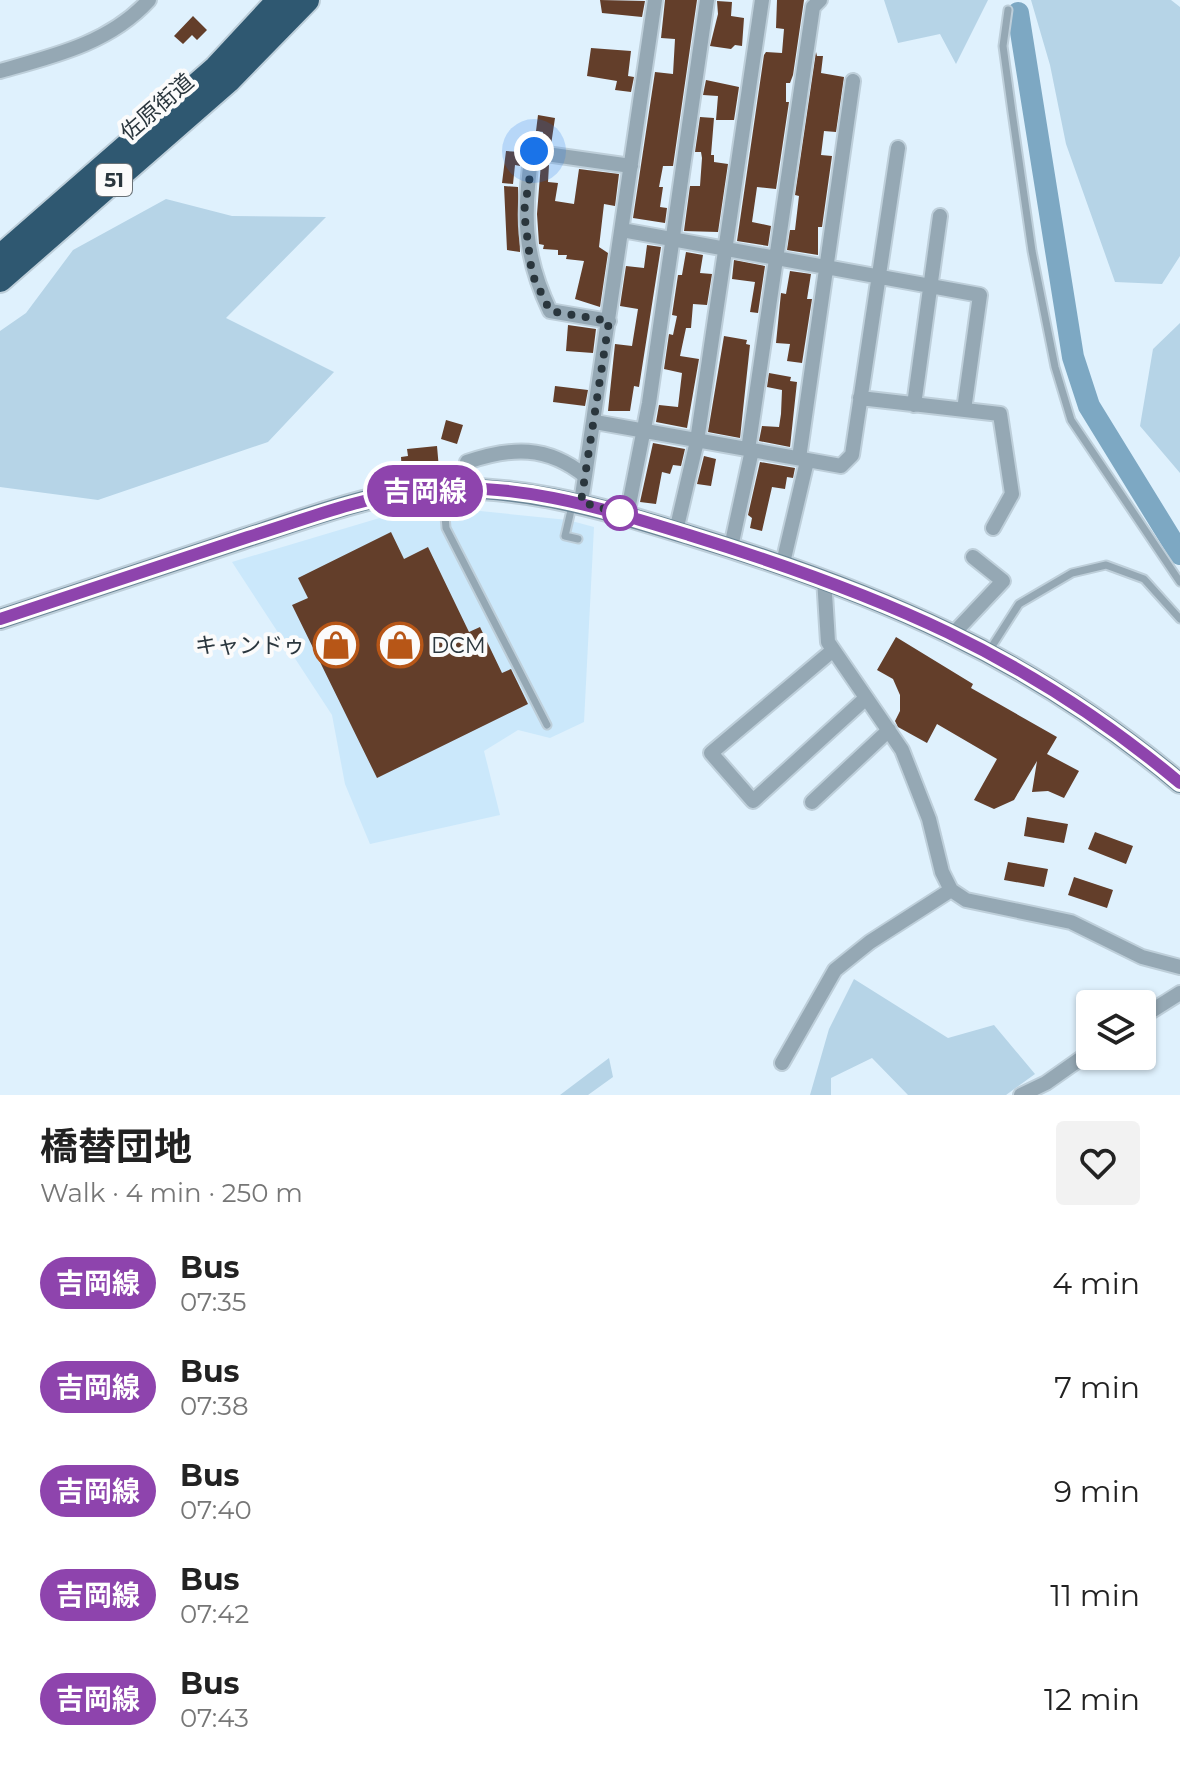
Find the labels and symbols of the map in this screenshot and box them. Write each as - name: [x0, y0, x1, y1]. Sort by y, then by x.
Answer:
- street label: 佐原街道: [115, 68, 199, 146]
- your location: [514, 131, 554, 171]
- road number: 51: [96, 164, 132, 196]
- line badge: 吉岡線: [379, 465, 471, 517]
- unlabelled marker: [603, 496, 637, 530]
- shop icon: キャンドゥ: [312, 621, 360, 669]
- shop icon: DCM: [376, 621, 424, 669]
- place label: キャンドゥ: [195, 632, 305, 659]
- place label: DCM: [431, 632, 486, 659]

